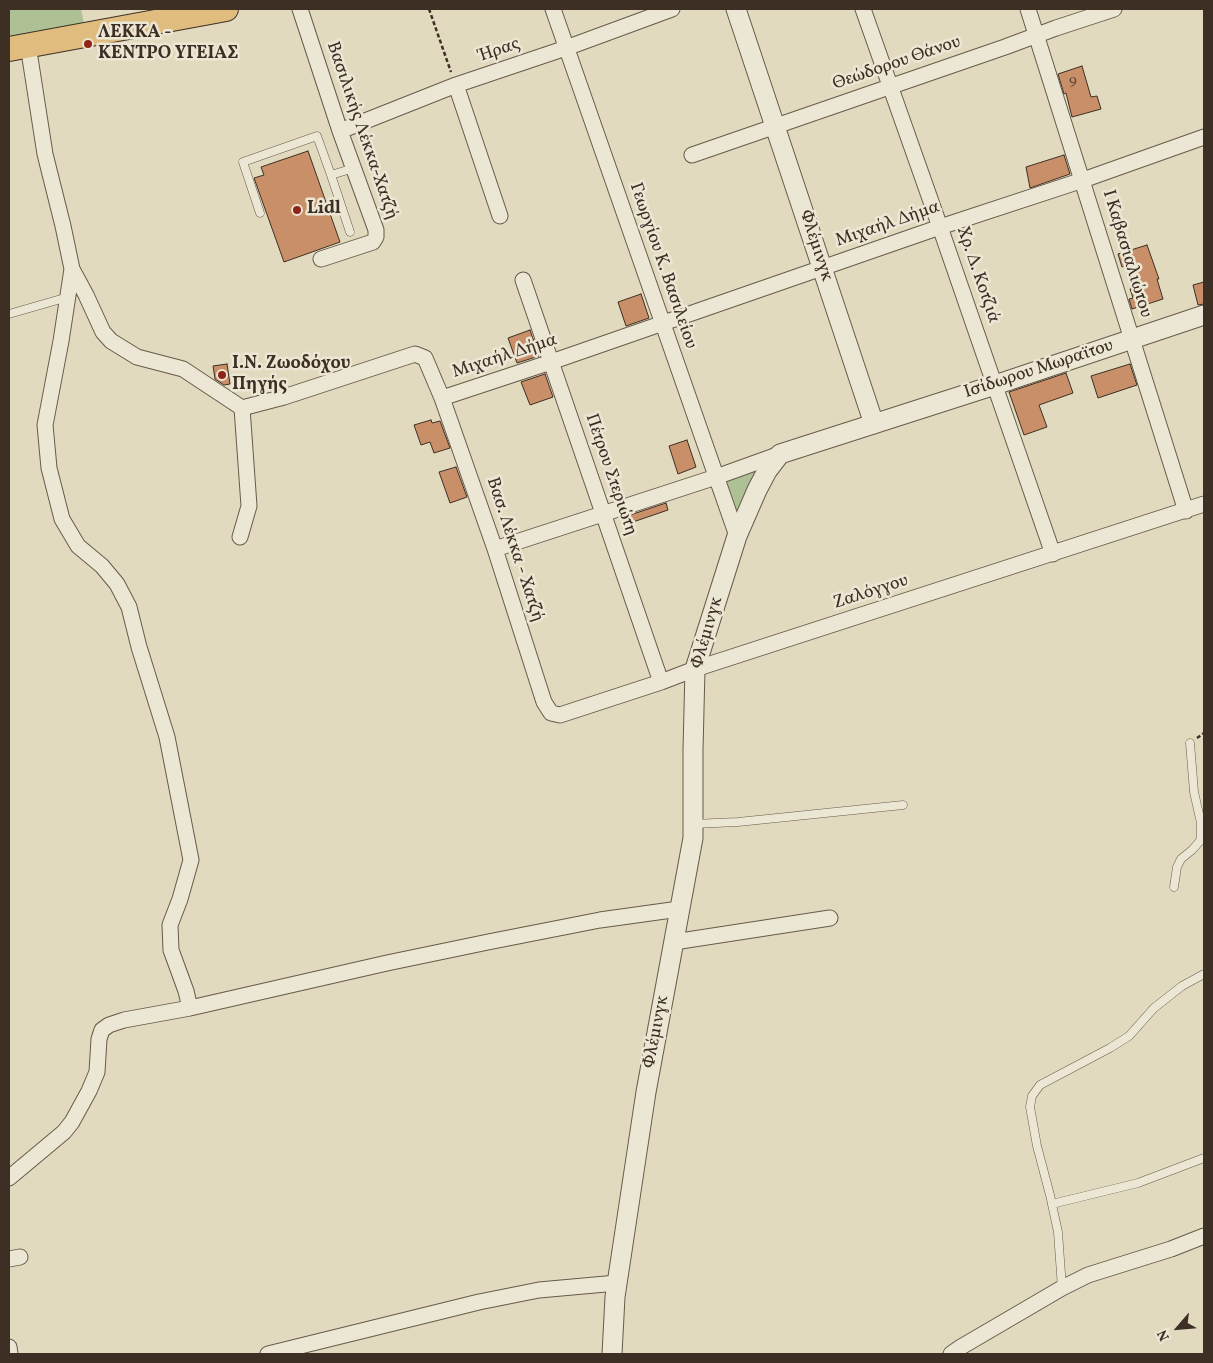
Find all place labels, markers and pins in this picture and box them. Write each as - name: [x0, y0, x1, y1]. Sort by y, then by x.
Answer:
- place label: ΛΕΚΚΑ - ΚΕΝΤΡΟ ΥΓΕΙΑΣ: [98, 23, 238, 66]
- marker: ΛΕΚΚΑ - ΚΕΝΤΡΟ ΥΓΕΙΑΣ: [82, 38, 94, 50]
- place label: Lidl: [307, 199, 341, 221]
- marker: Lidl: [291, 204, 303, 216]
- place label: Ι.Ν. Ζωοδόχου Πηγής: [232, 354, 350, 396]
- marker: Ι.Ν. Ζωοδόχου Πηγής: [216, 369, 228, 381]

